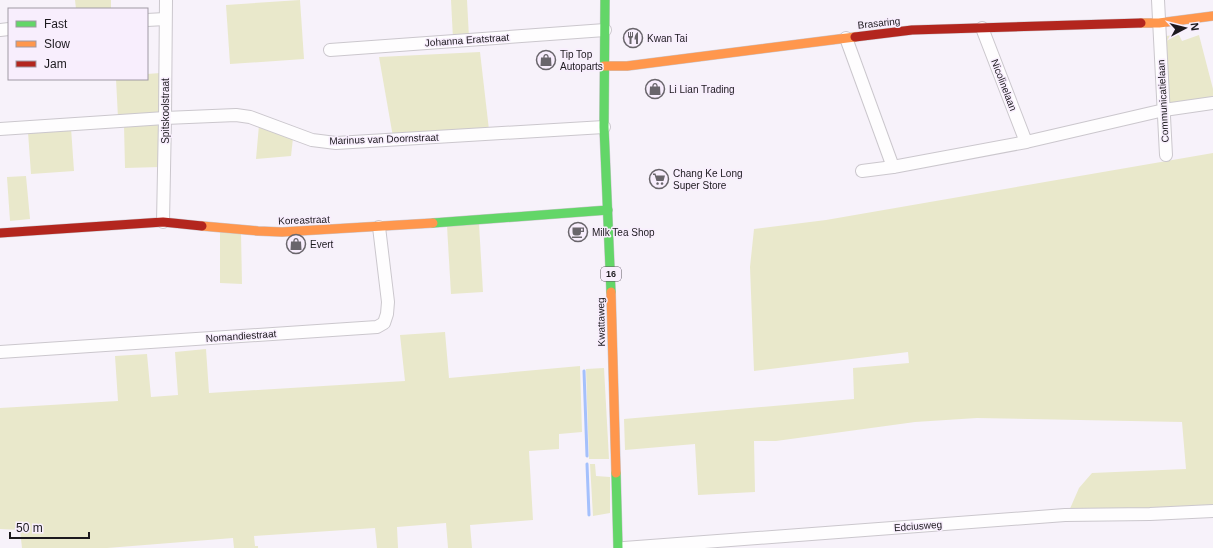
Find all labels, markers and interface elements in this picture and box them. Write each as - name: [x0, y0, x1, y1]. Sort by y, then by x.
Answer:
- legend: [8, 8, 148, 80]
- north arrow: [1165, 8, 1205, 48]
- street label: Brasaring: [857, 15, 901, 31]
- text: Fast: [44, 17, 68, 31]
- text: N: [1188, 22, 1201, 32]
- restaurant icon: Kwan Tai: [622, 27, 644, 49]
- street label: Johanna Eratstraat: [424, 32, 510, 48]
- place label: Kwan Tai: [647, 33, 687, 44]
- text: Slow: [44, 37, 70, 51]
- shop icon: Tip Top Autoparts: [535, 49, 557, 71]
- place label: Tip Top Autoparts: [560, 49, 603, 72]
- text: Jam: [44, 57, 67, 71]
- street label: Nicolinelaan: [989, 58, 1019, 112]
- street label: Communicatielaan: [1155, 59, 1171, 143]
- street label: Spitskoolstraat: [160, 78, 171, 144]
- shop icon: Li Lian Trading: [644, 78, 666, 100]
- place label: Li Lian Trading: [669, 84, 735, 95]
- street label: Marinus van Doornstraat: [329, 132, 439, 146]
- supermarket icon: Chang Ke Long Super Store: [648, 168, 670, 190]
- place label: Chang Ke Long Super Store: [673, 168, 743, 191]
- street label: Koreastraat: [278, 214, 330, 226]
- cafe icon: Milk Tea Shop: [567, 221, 589, 243]
- place label: Milk Tea Shop: [592, 227, 655, 238]
- shop icon: Evert: [285, 233, 307, 255]
- place label: Evert: [310, 239, 334, 250]
- road number: 16: [601, 267, 621, 281]
- street label: Kwattaweg: [595, 297, 607, 347]
- street label: Nomandiestraat: [205, 328, 277, 344]
- scale bar: [10, 514, 89, 540]
- street label: Edciusweg: [893, 519, 943, 533]
- text: 50 m: [16, 521, 43, 535]

